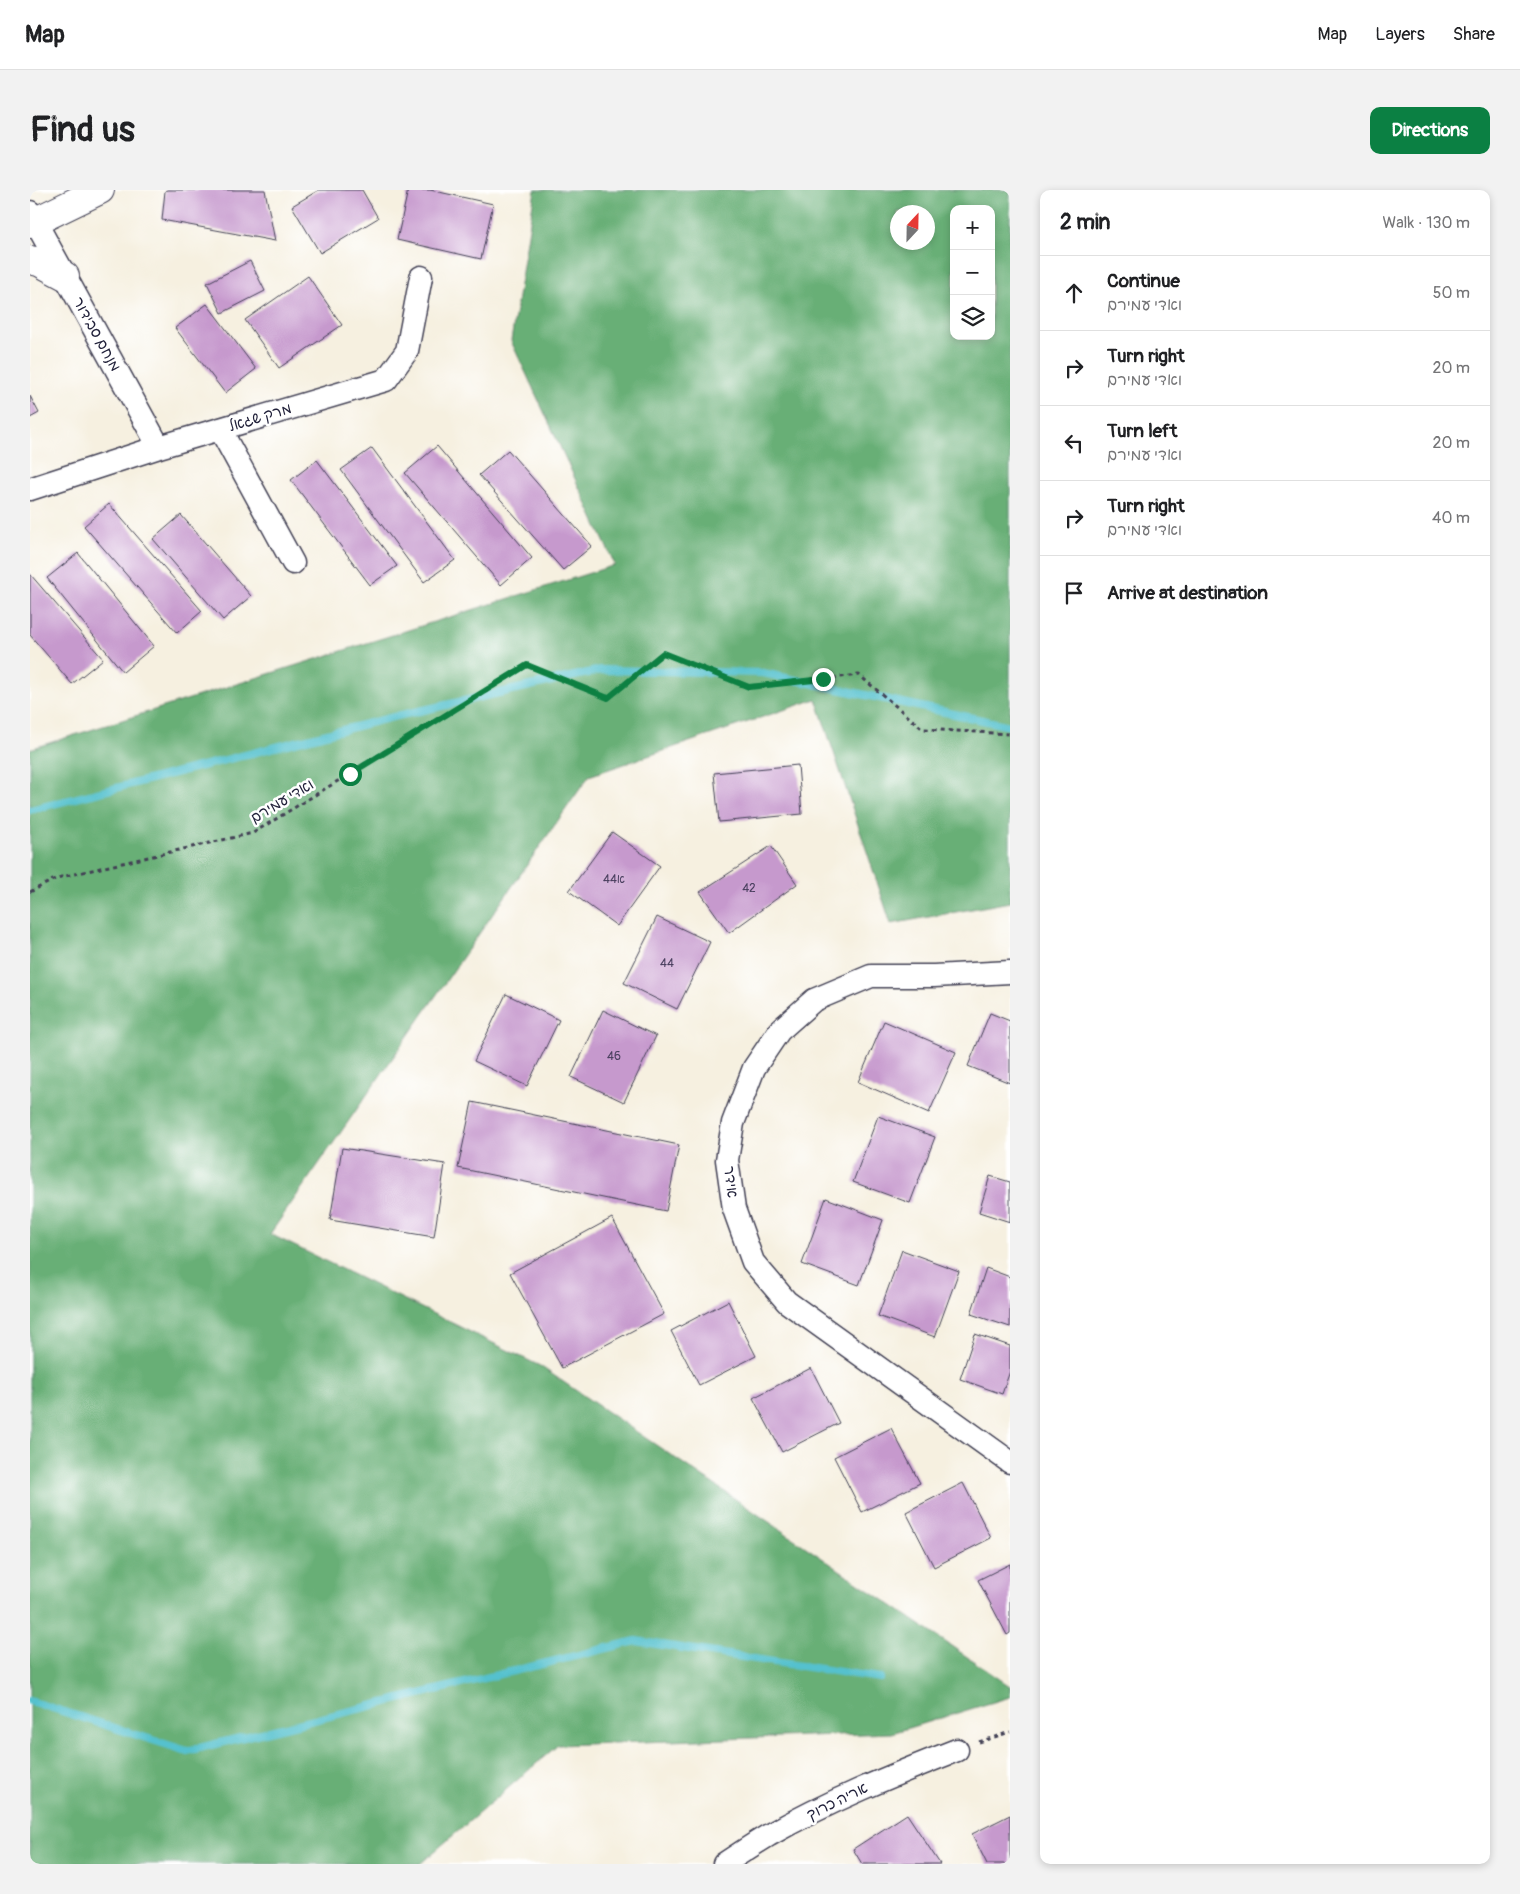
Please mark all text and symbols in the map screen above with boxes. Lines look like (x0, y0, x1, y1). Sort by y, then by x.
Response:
text: Map (25, 20, 65, 49)
text: Map (1318, 23, 1347, 46)
text: Layers (1375, 23, 1425, 46)
text: Share (1453, 23, 1495, 46)
button: Directions (1370, 107, 1490, 154)
text: Find us (30, 108, 135, 152)
north arrow (890, 205, 935, 250)
map controls (950, 205, 995, 340)
button: + (950, 205, 995, 250)
text: 2 min (1060, 209, 1110, 236)
text: Walk · 130 m (1383, 213, 1470, 233)
button: − (950, 250, 995, 295)
text: Continue (1107, 269, 1180, 293)
icon: ahead (1060, 279, 1088, 307)
text: 50 m (1433, 283, 1470, 303)
street label: מנחם סבידור (68, 294, 125, 375)
button: layers (950, 295, 995, 340)
text: ואדי עמירם (1107, 295, 1182, 315)
text: Turn right (1107, 344, 1185, 368)
icon: right (1060, 354, 1088, 382)
text: 20 m (1432, 358, 1470, 378)
text: ואדי עמירם (1107, 370, 1182, 390)
street label: מרק שגאל (226, 399, 294, 436)
text: Turn left (1107, 419, 1177, 443)
icon: left (1060, 429, 1088, 457)
text: 20 m (1432, 433, 1470, 453)
text: ואדי עמירם (1107, 445, 1182, 465)
text: Turn right (1107, 494, 1185, 518)
icon: right (1060, 504, 1088, 532)
text: 40 m (1432, 508, 1470, 528)
text: ואדי עמירם (1107, 520, 1182, 540)
icon: arrive (1060, 579, 1088, 607)
text: Arrive at destination (1107, 581, 1268, 605)
route end (812, 668, 835, 691)
route start (339, 763, 362, 786)
street label: ואדי עמירם (247, 775, 317, 828)
house number: 44א (603, 872, 625, 887)
house number: 42 (742, 881, 756, 896)
house number: 44 (660, 956, 674, 971)
house number: 46 (607, 1049, 621, 1064)
street label: אידר (719, 1165, 742, 1199)
street label: אריה כרוך (804, 1778, 871, 1824)

